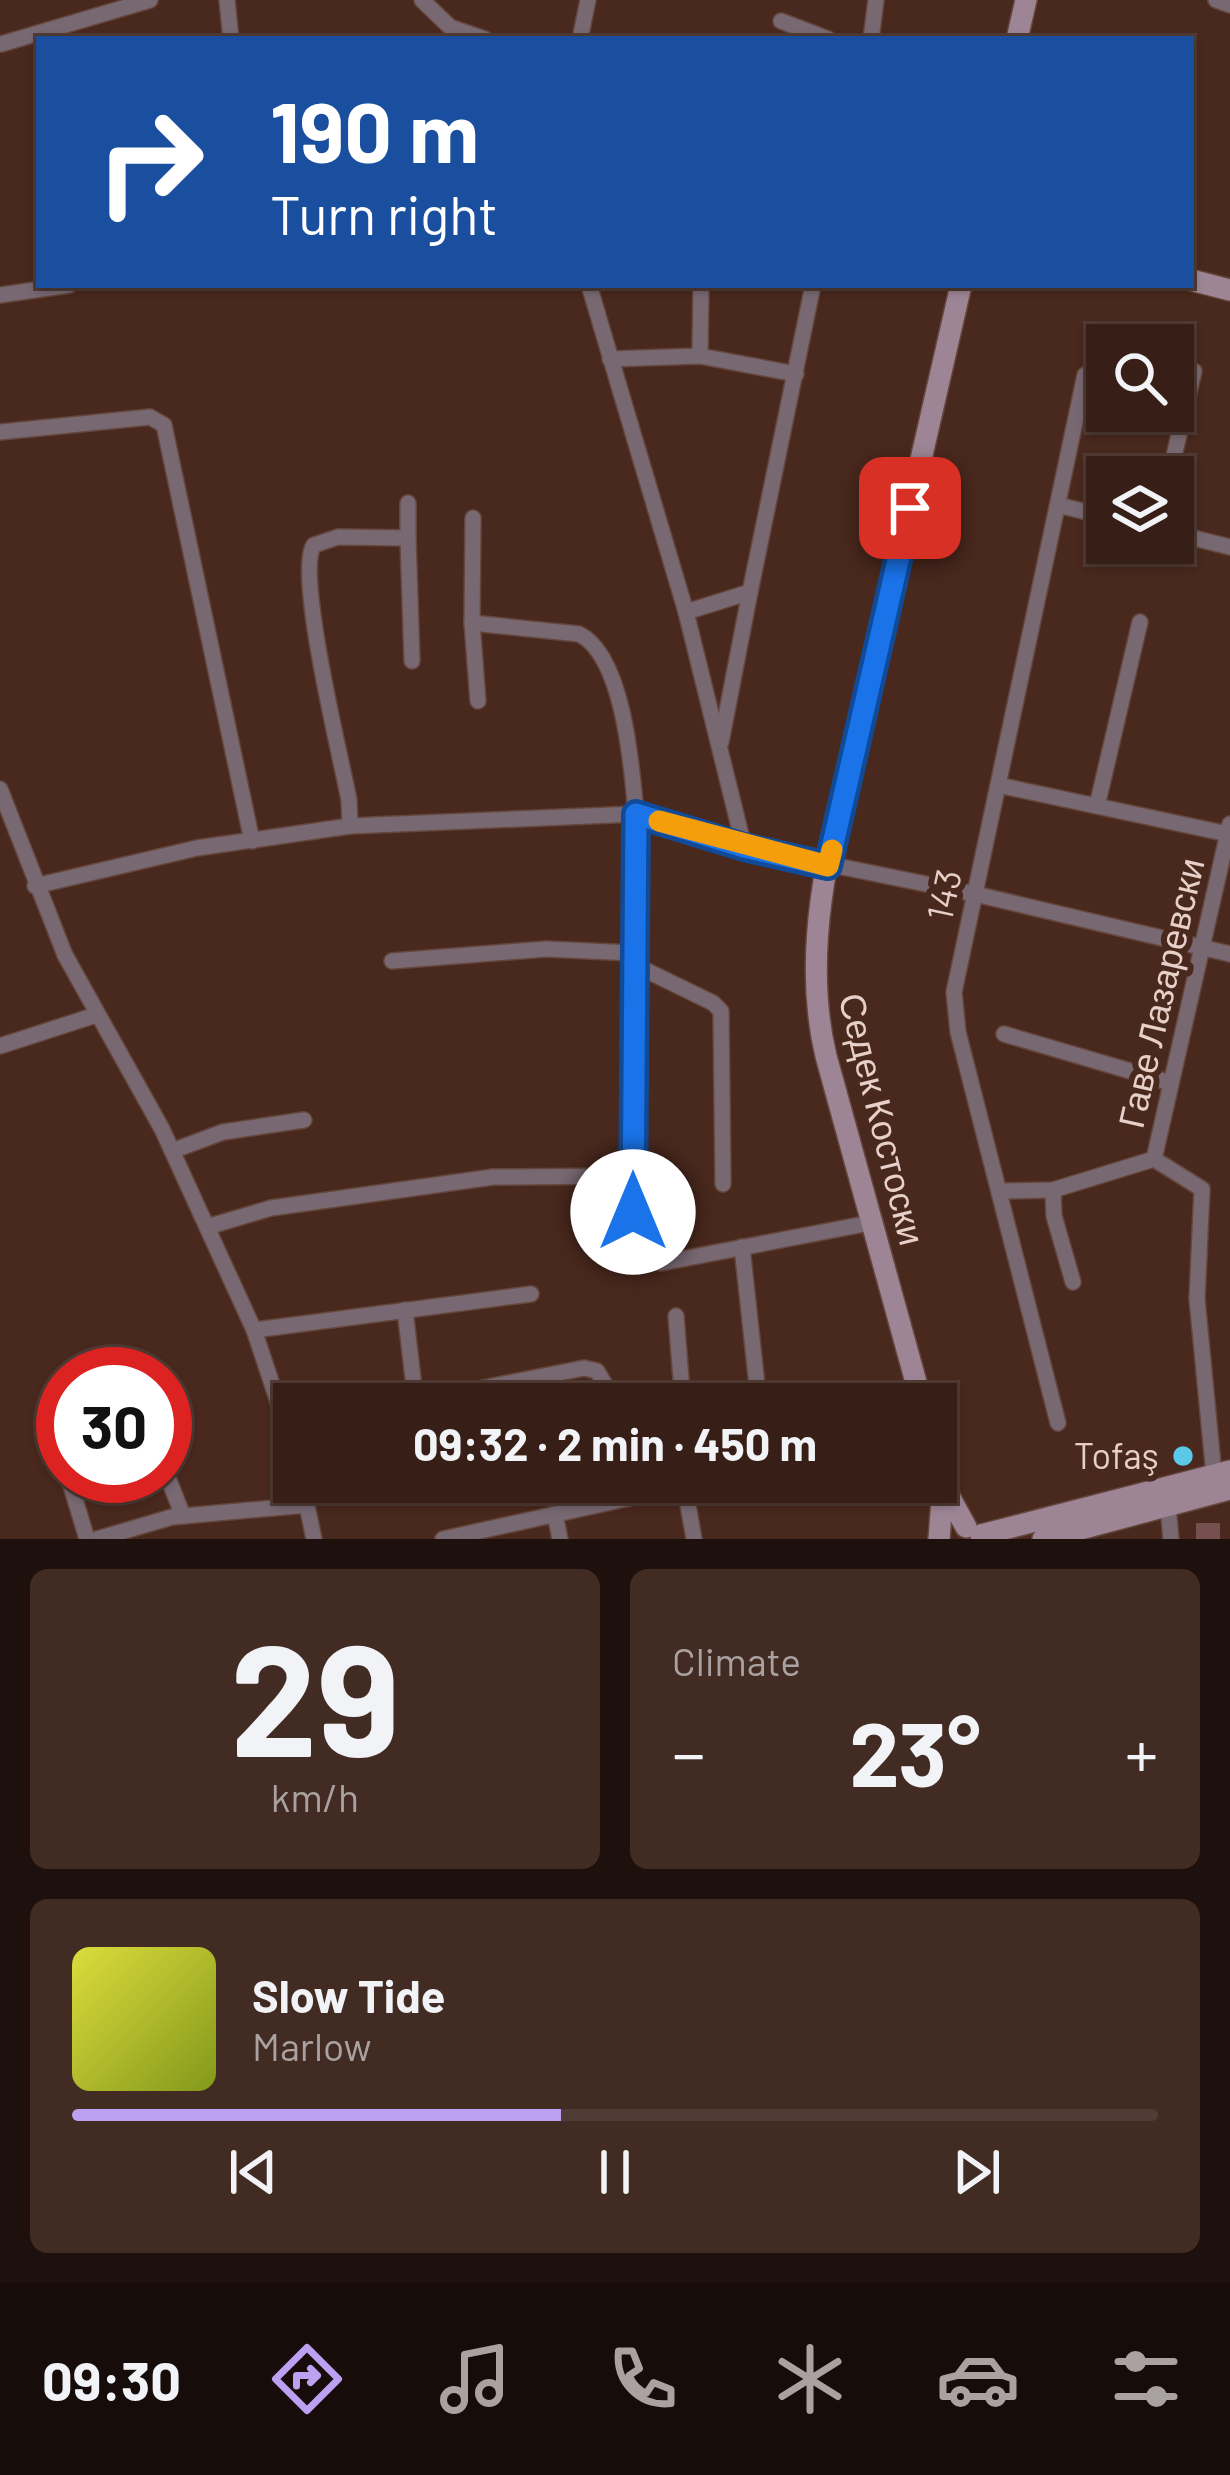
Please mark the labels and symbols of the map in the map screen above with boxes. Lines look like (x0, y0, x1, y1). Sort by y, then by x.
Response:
pin (859, 457, 961, 559)
street label: Гаве Лазаревски (1108, 853, 1212, 1132)
street label: 143 (916, 865, 969, 924)
street label: Седек Костоски (830, 988, 936, 1249)
position arrow (570, 1149, 696, 1275)
speed limit sign: 30 (36, 1347, 192, 1503)
place label: Tofaş (1074, 1433, 1159, 1476)
marker: Tofaş (1170, 1443, 1196, 1469)

